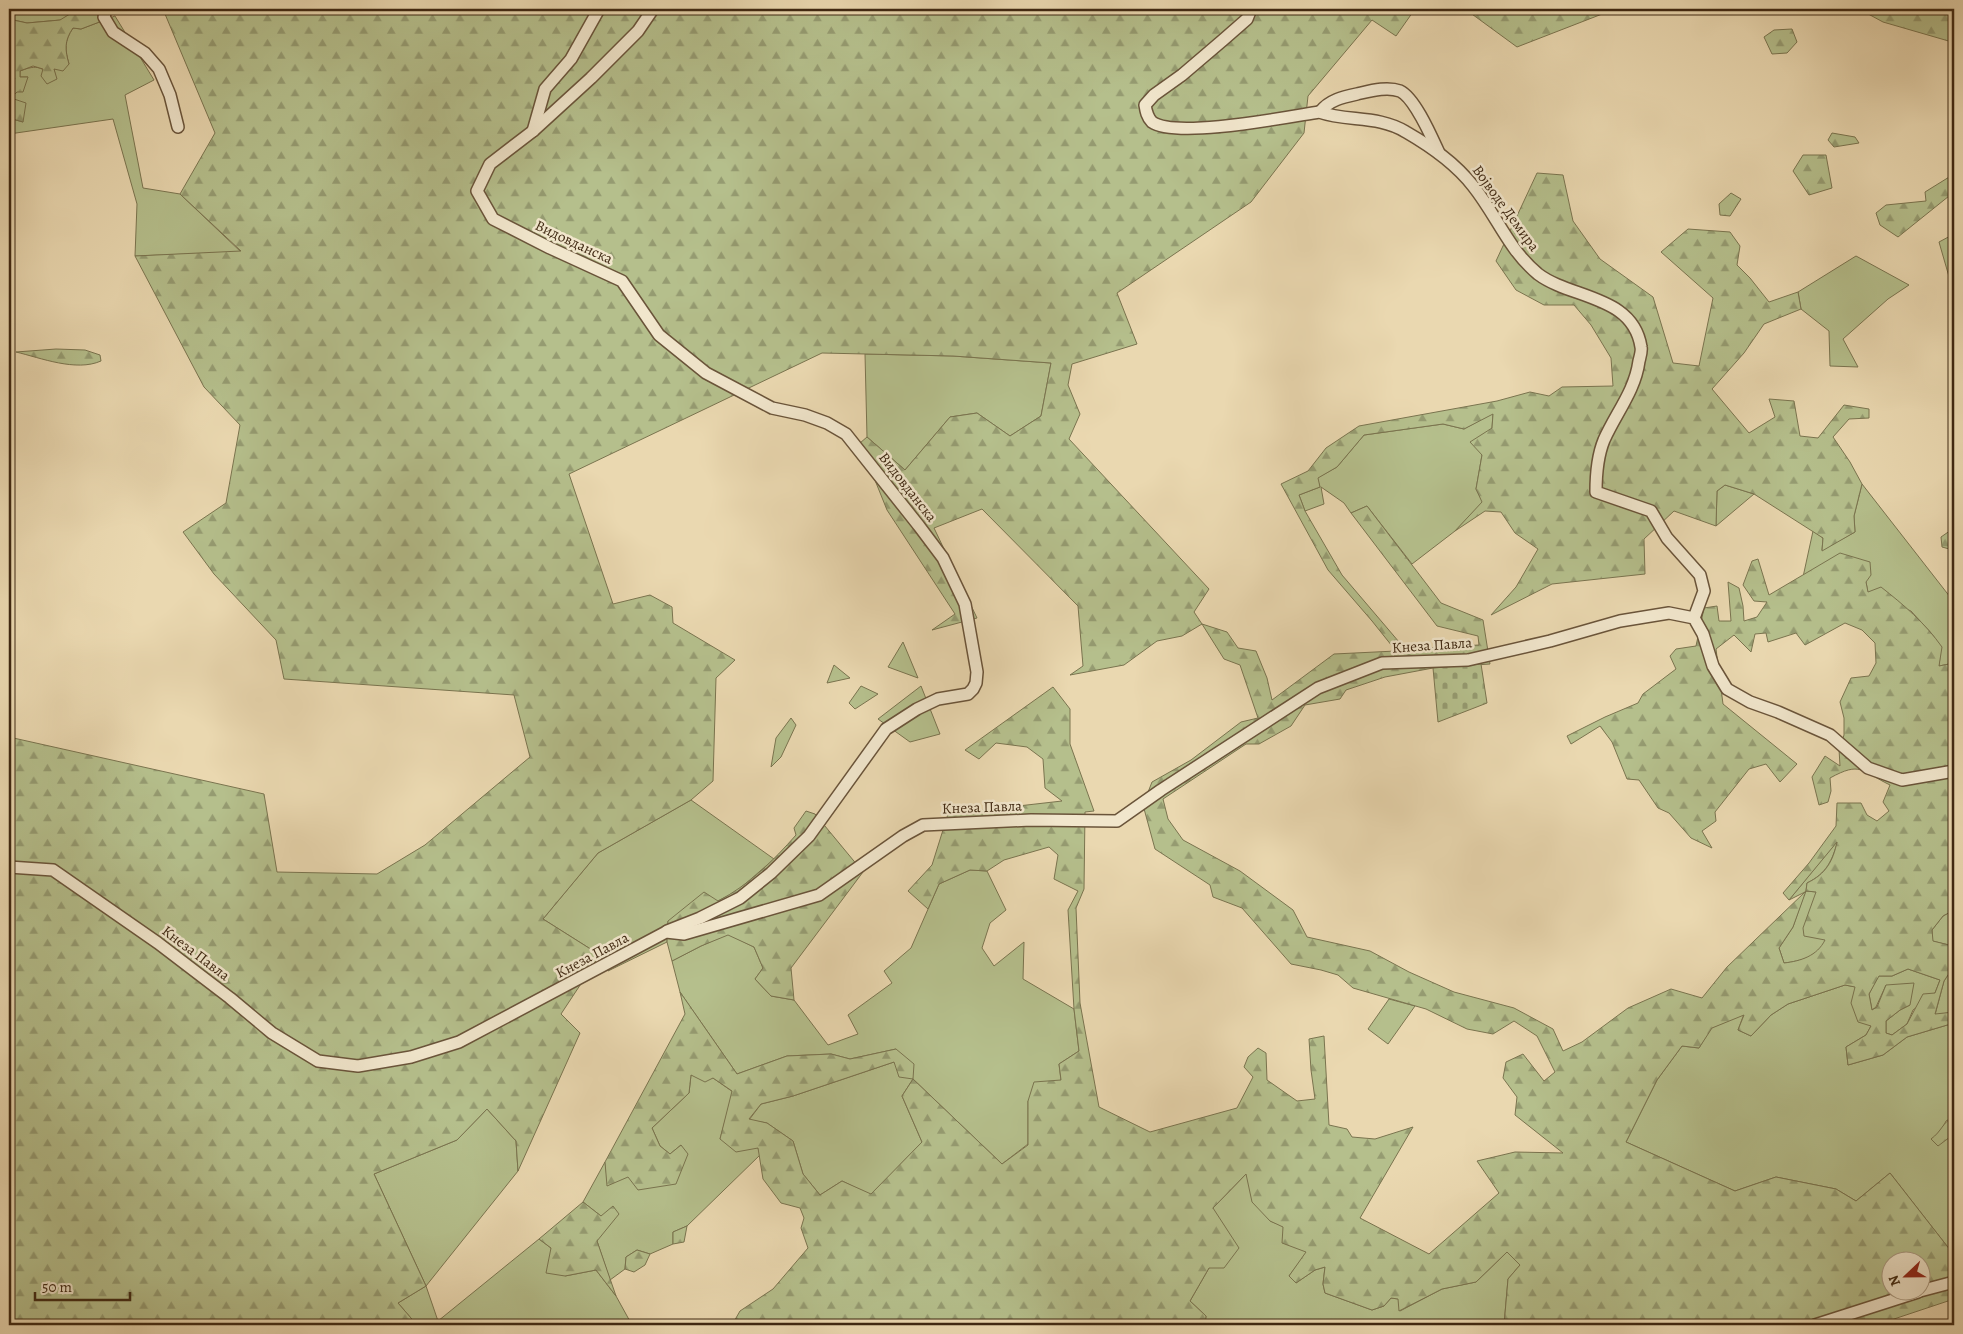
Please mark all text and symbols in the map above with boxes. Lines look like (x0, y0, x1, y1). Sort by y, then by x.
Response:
street label: Војводе Демира (1468, 161, 1544, 255)
street label: Видовданска (532, 215, 616, 269)
street label: Видовданска (874, 448, 942, 526)
street label: Кнеза Павла (1391, 632, 1473, 658)
street label: Кнеза Павла (942, 796, 1023, 818)
street label: Кнеза Павла (158, 921, 234, 985)
street label: Кнеза Павла (552, 927, 632, 983)
north arrow (1880, 1252, 1930, 1302)
scale bar (35, 1269, 130, 1301)
text: N (1884, 1272, 1905, 1289)
text: 50 m (42, 1277, 72, 1297)

